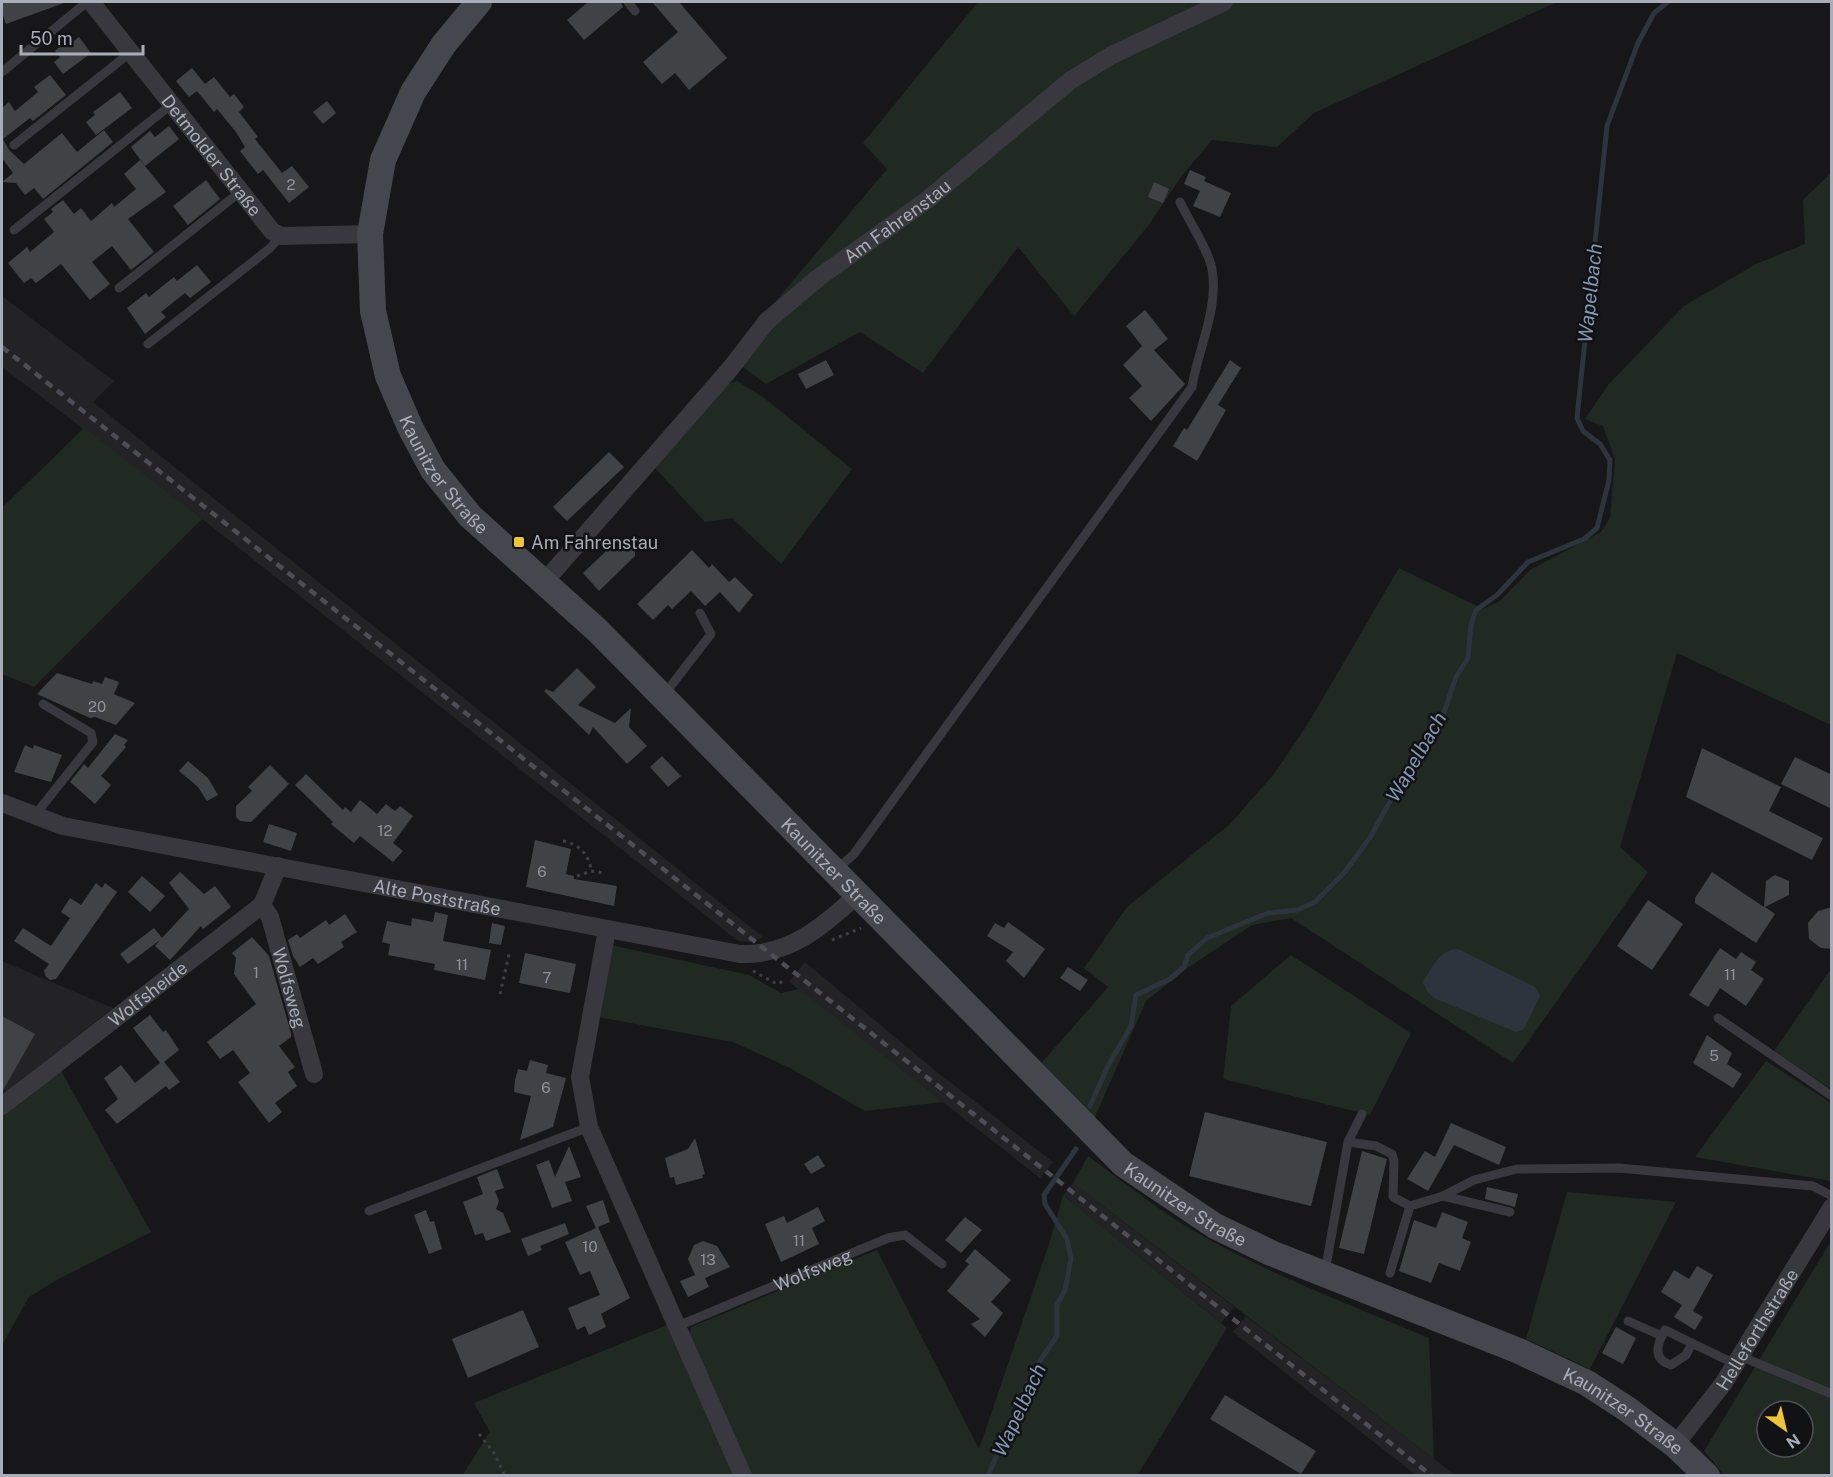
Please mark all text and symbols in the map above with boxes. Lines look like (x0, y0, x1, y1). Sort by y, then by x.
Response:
scale bar (21, 18, 142, 56)
text: 50 m (30, 28, 73, 49)
street label: Detmolder Straße (158, 90, 266, 220)
street label: Am Fahrenstau (839, 175, 954, 267)
house number: 2 (287, 176, 296, 193)
water label: Wapelbach (1573, 242, 1607, 344)
street label: Kaunitzer Straße (396, 412, 493, 538)
place label: Am Fahrenstau (531, 532, 658, 553)
marker: Am Fahrenstau (512, 535, 526, 549)
house number: 20 (88, 698, 106, 715)
water label: Wapelbach (1381, 708, 1451, 806)
street label: Kaunitzer Straße (777, 813, 891, 928)
house number: 12 (377, 822, 393, 839)
house number: 6 (537, 863, 547, 880)
street label: Alte Poststraße (372, 874, 503, 919)
street label: Wolfsweg (269, 945, 311, 1031)
street label: Wolfsheide (104, 956, 191, 1030)
house number: 11 (456, 956, 468, 973)
house number: 1 (253, 964, 259, 981)
house number: 11 (1724, 966, 1736, 983)
house number: 7 (542, 969, 552, 986)
house number: 5 (1709, 1047, 1719, 1064)
house number: 6 (541, 1079, 551, 1096)
street label: Kaunitzer Straße (1120, 1157, 1250, 1250)
house number: 11 (793, 1232, 805, 1249)
house number: 10 (582, 1238, 598, 1255)
street label: Wolfsweg (770, 1244, 855, 1295)
house number: 13 (700, 1251, 716, 1268)
street label: Helleforthstraße (1711, 1265, 1802, 1394)
water label: Wapelbach (987, 1360, 1051, 1460)
street label: Kaunitzer Straße (1560, 1363, 1688, 1458)
north arrow (1755, 1399, 1815, 1459)
text: N (1783, 1430, 1804, 1452)

